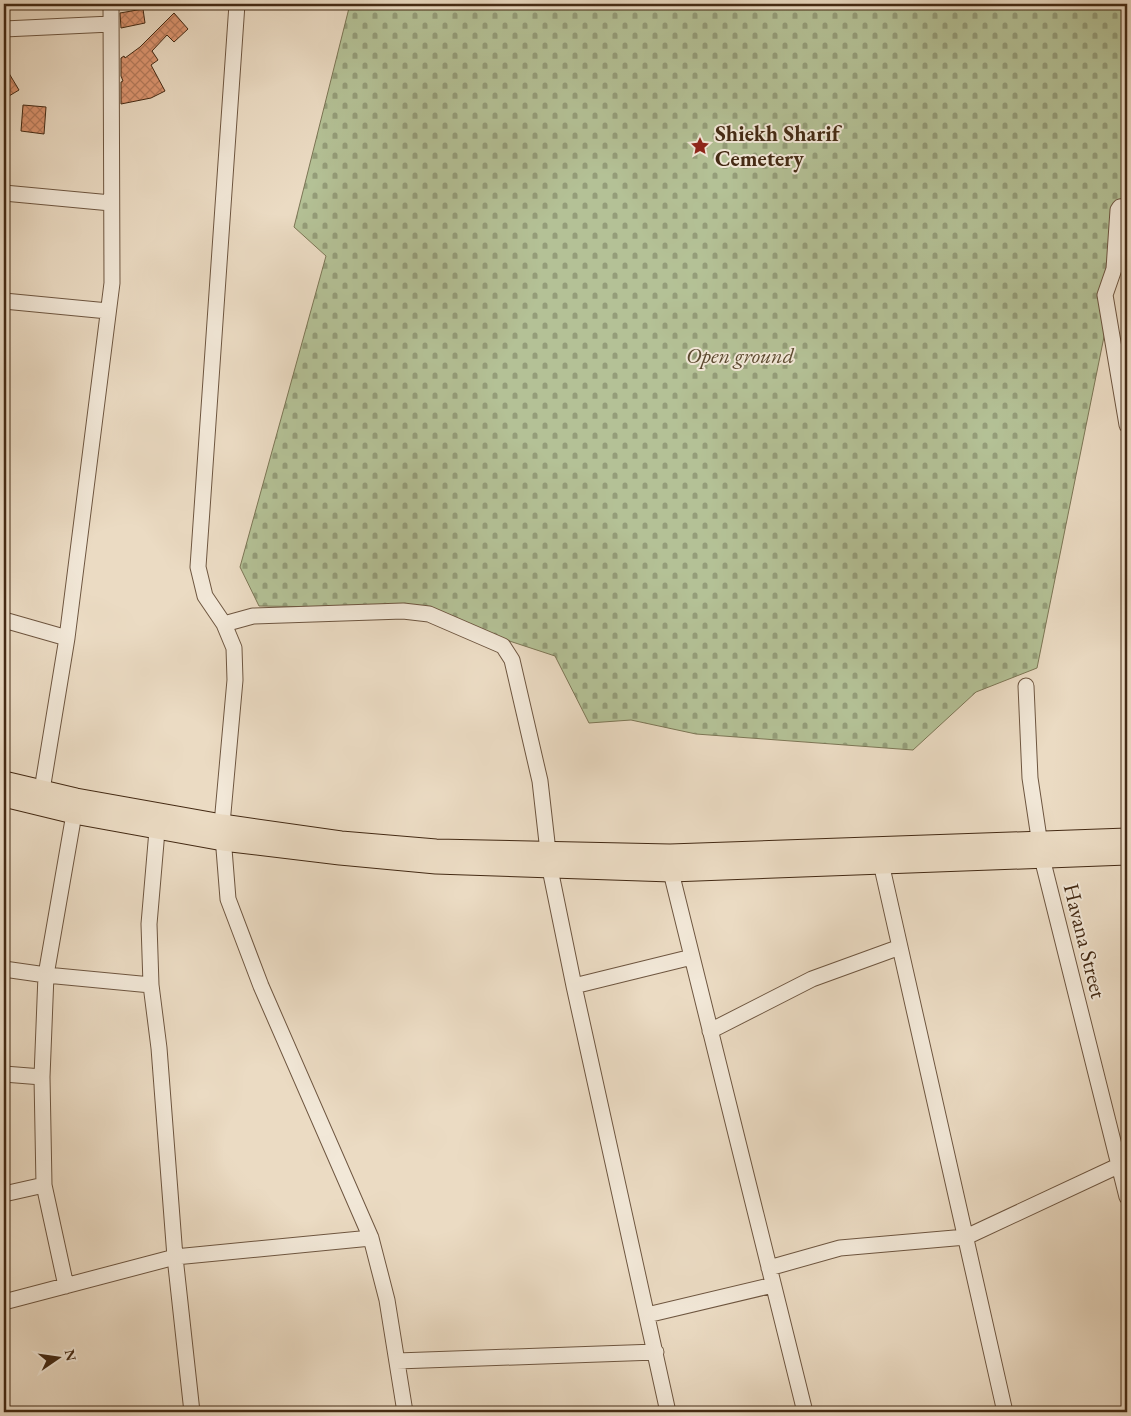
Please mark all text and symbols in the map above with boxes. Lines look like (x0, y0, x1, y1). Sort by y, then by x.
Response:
place label: Shiekh Sharif Cemetery (715, 119, 843, 173)
place icon: Shiekh Sharif Cemetery (689, 135, 711, 157)
park label: Open ground (686, 341, 795, 370)
street label: Havana Street (1057, 881, 1113, 1002)
north arrow (32, 1334, 82, 1384)
text: N (61, 1348, 81, 1363)

